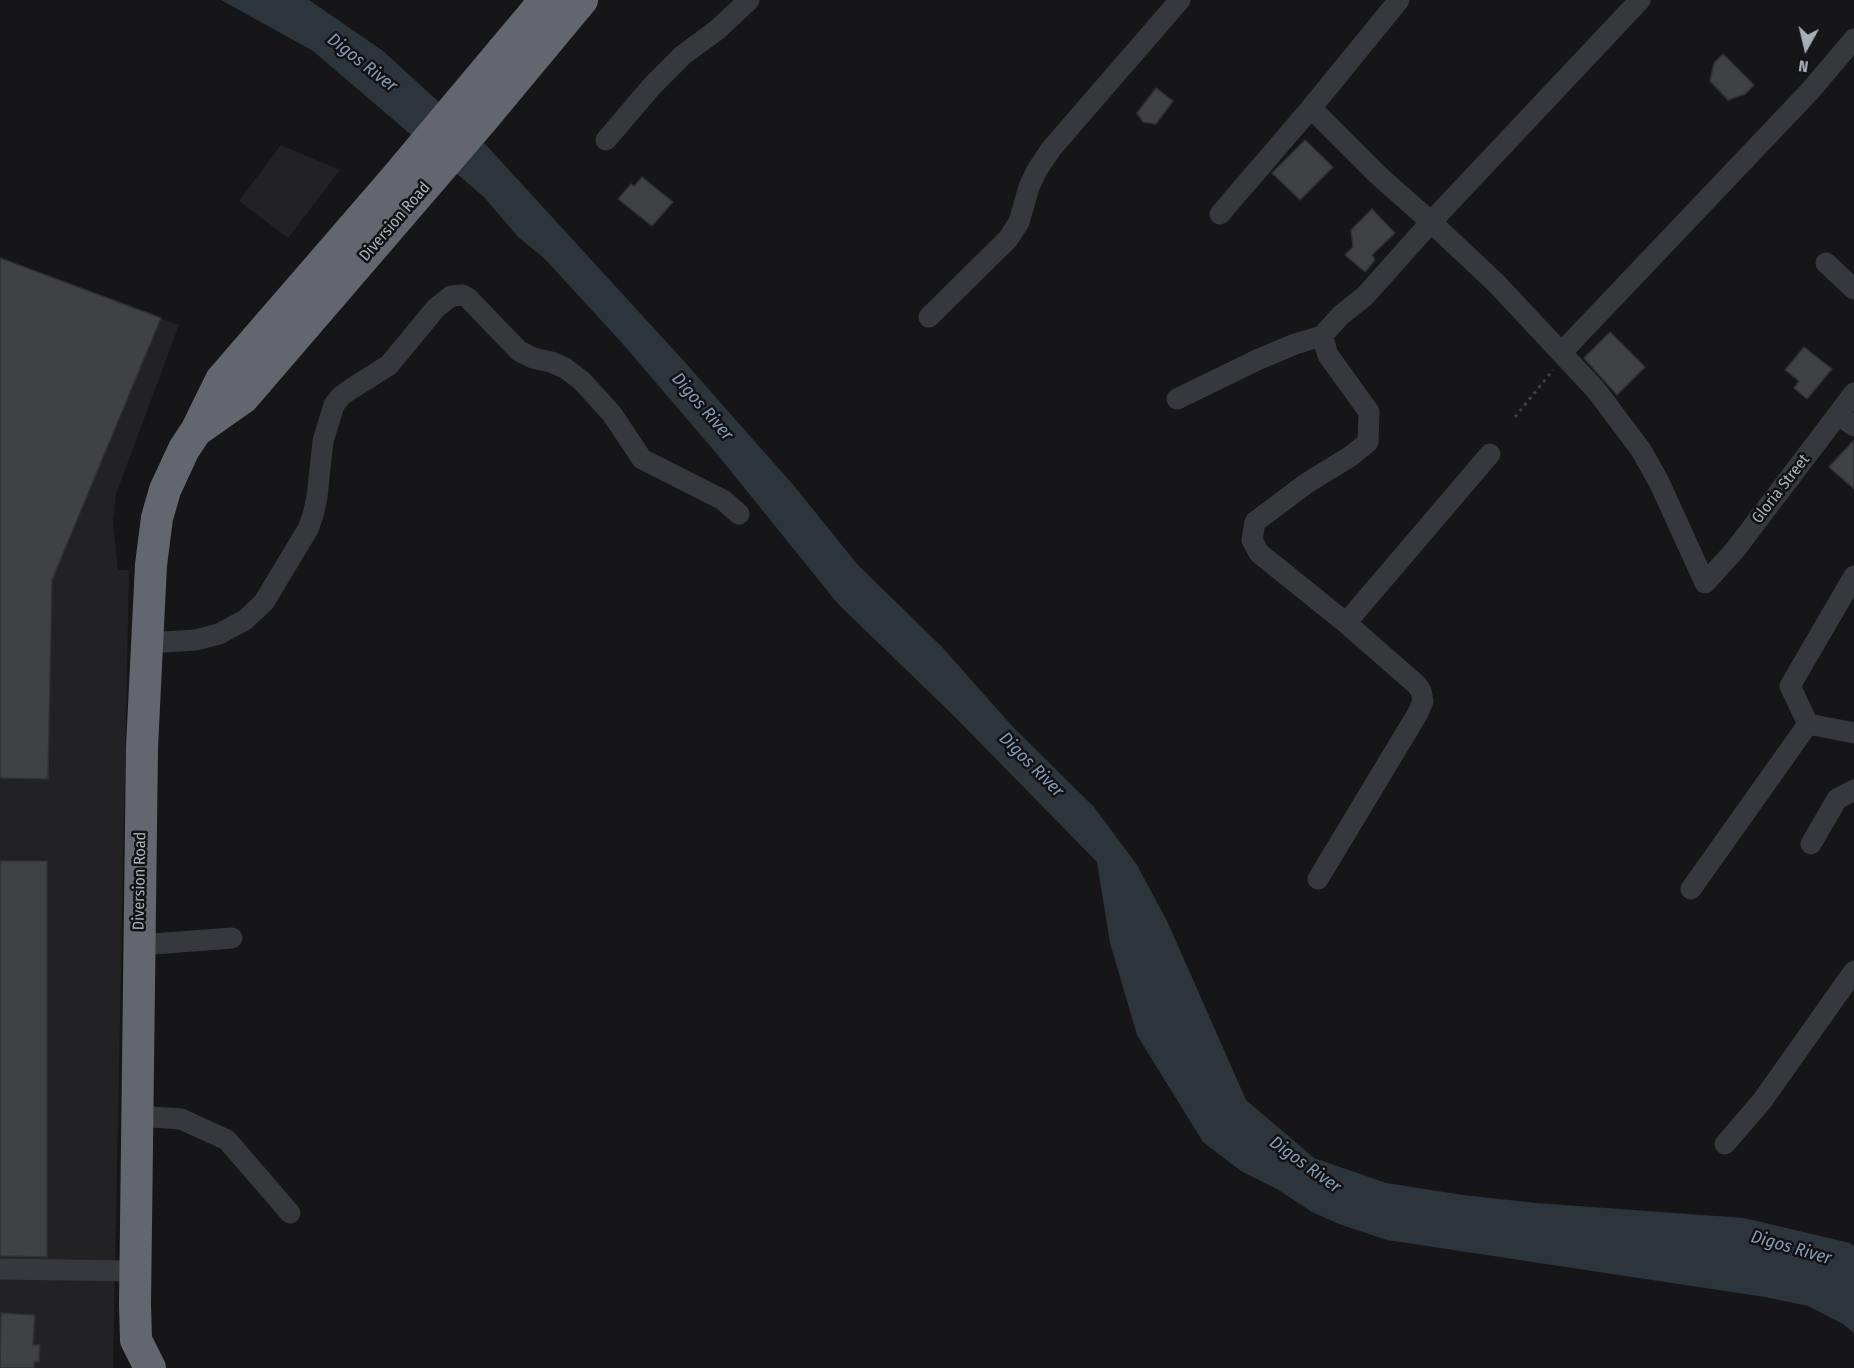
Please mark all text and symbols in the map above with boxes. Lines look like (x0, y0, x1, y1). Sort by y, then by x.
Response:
north arrow (1776, 18, 1836, 78)
water label: Digos River (323, 29, 401, 97)
text: N (1797, 56, 1809, 76)
street label: Diversion Road (356, 179, 434, 265)
water label: Digos River (667, 369, 737, 445)
street label: Gloria Street (1748, 451, 1814, 527)
water label: Digos River (994, 728, 1068, 802)
street label: Diversion Road (130, 832, 150, 930)
water label: Digos River (1265, 1132, 1345, 1198)
water label: Digos River (1748, 1226, 1834, 1270)

